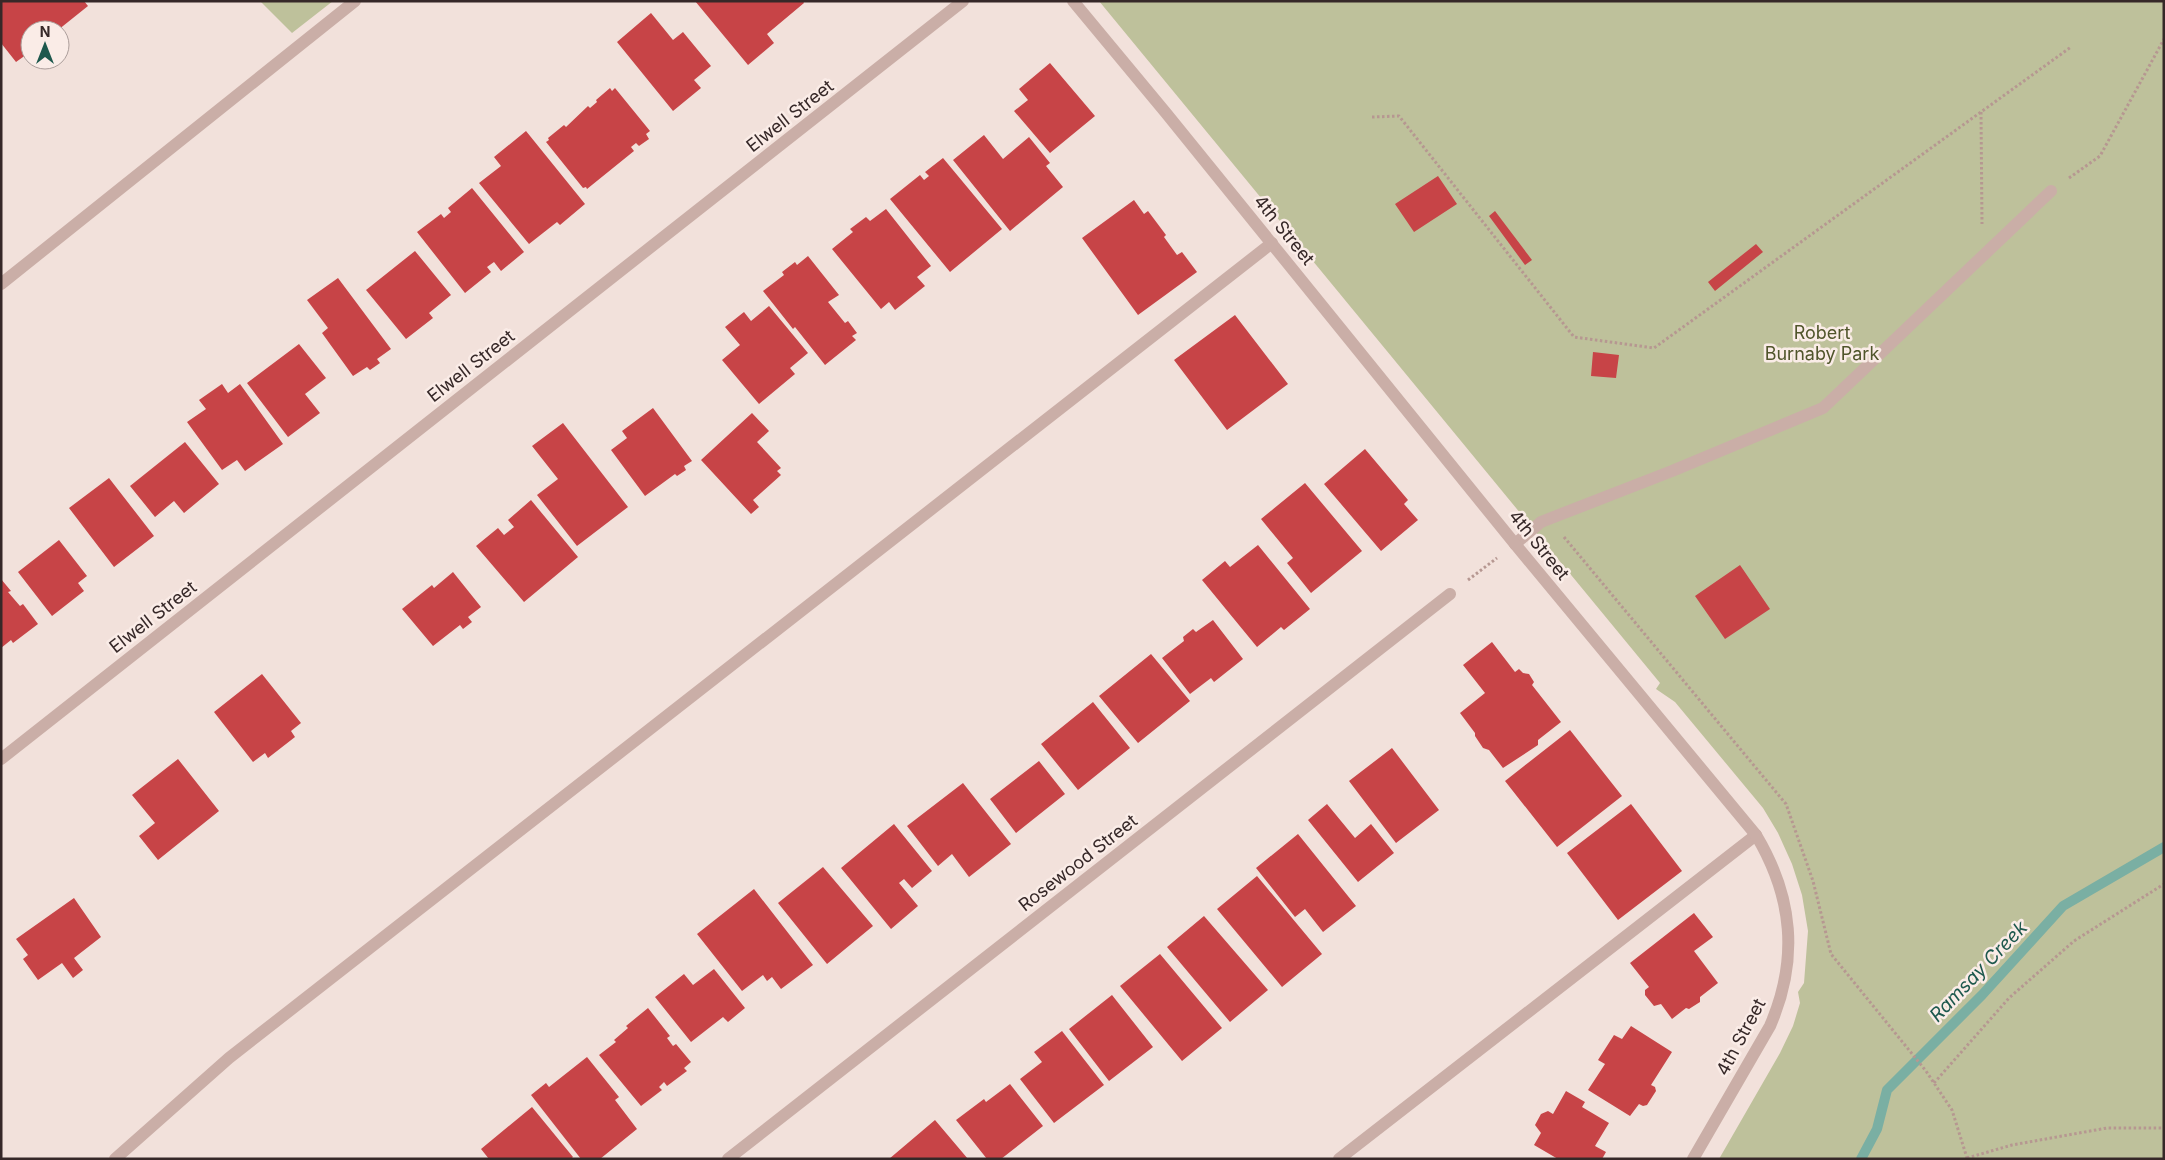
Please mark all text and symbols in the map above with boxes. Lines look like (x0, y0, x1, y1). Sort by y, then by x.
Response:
north arrow (20, 20, 70, 70)
text: N (40, 23, 50, 40)
street label: Elwell Street (742, 75, 837, 156)
street label: 4th Street (1250, 190, 1319, 269)
park label: Robert Burnaby Park (1765, 322, 1879, 364)
street label: Elwell Street (423, 325, 518, 406)
street label: 4th Street (1505, 505, 1574, 584)
street label: Elwell Street (105, 576, 200, 657)
street label: Rosewood Street (1014, 810, 1141, 915)
water label: Ramsay Creek (1925, 916, 2032, 1026)
street label: 4th Street (1712, 995, 1770, 1079)

